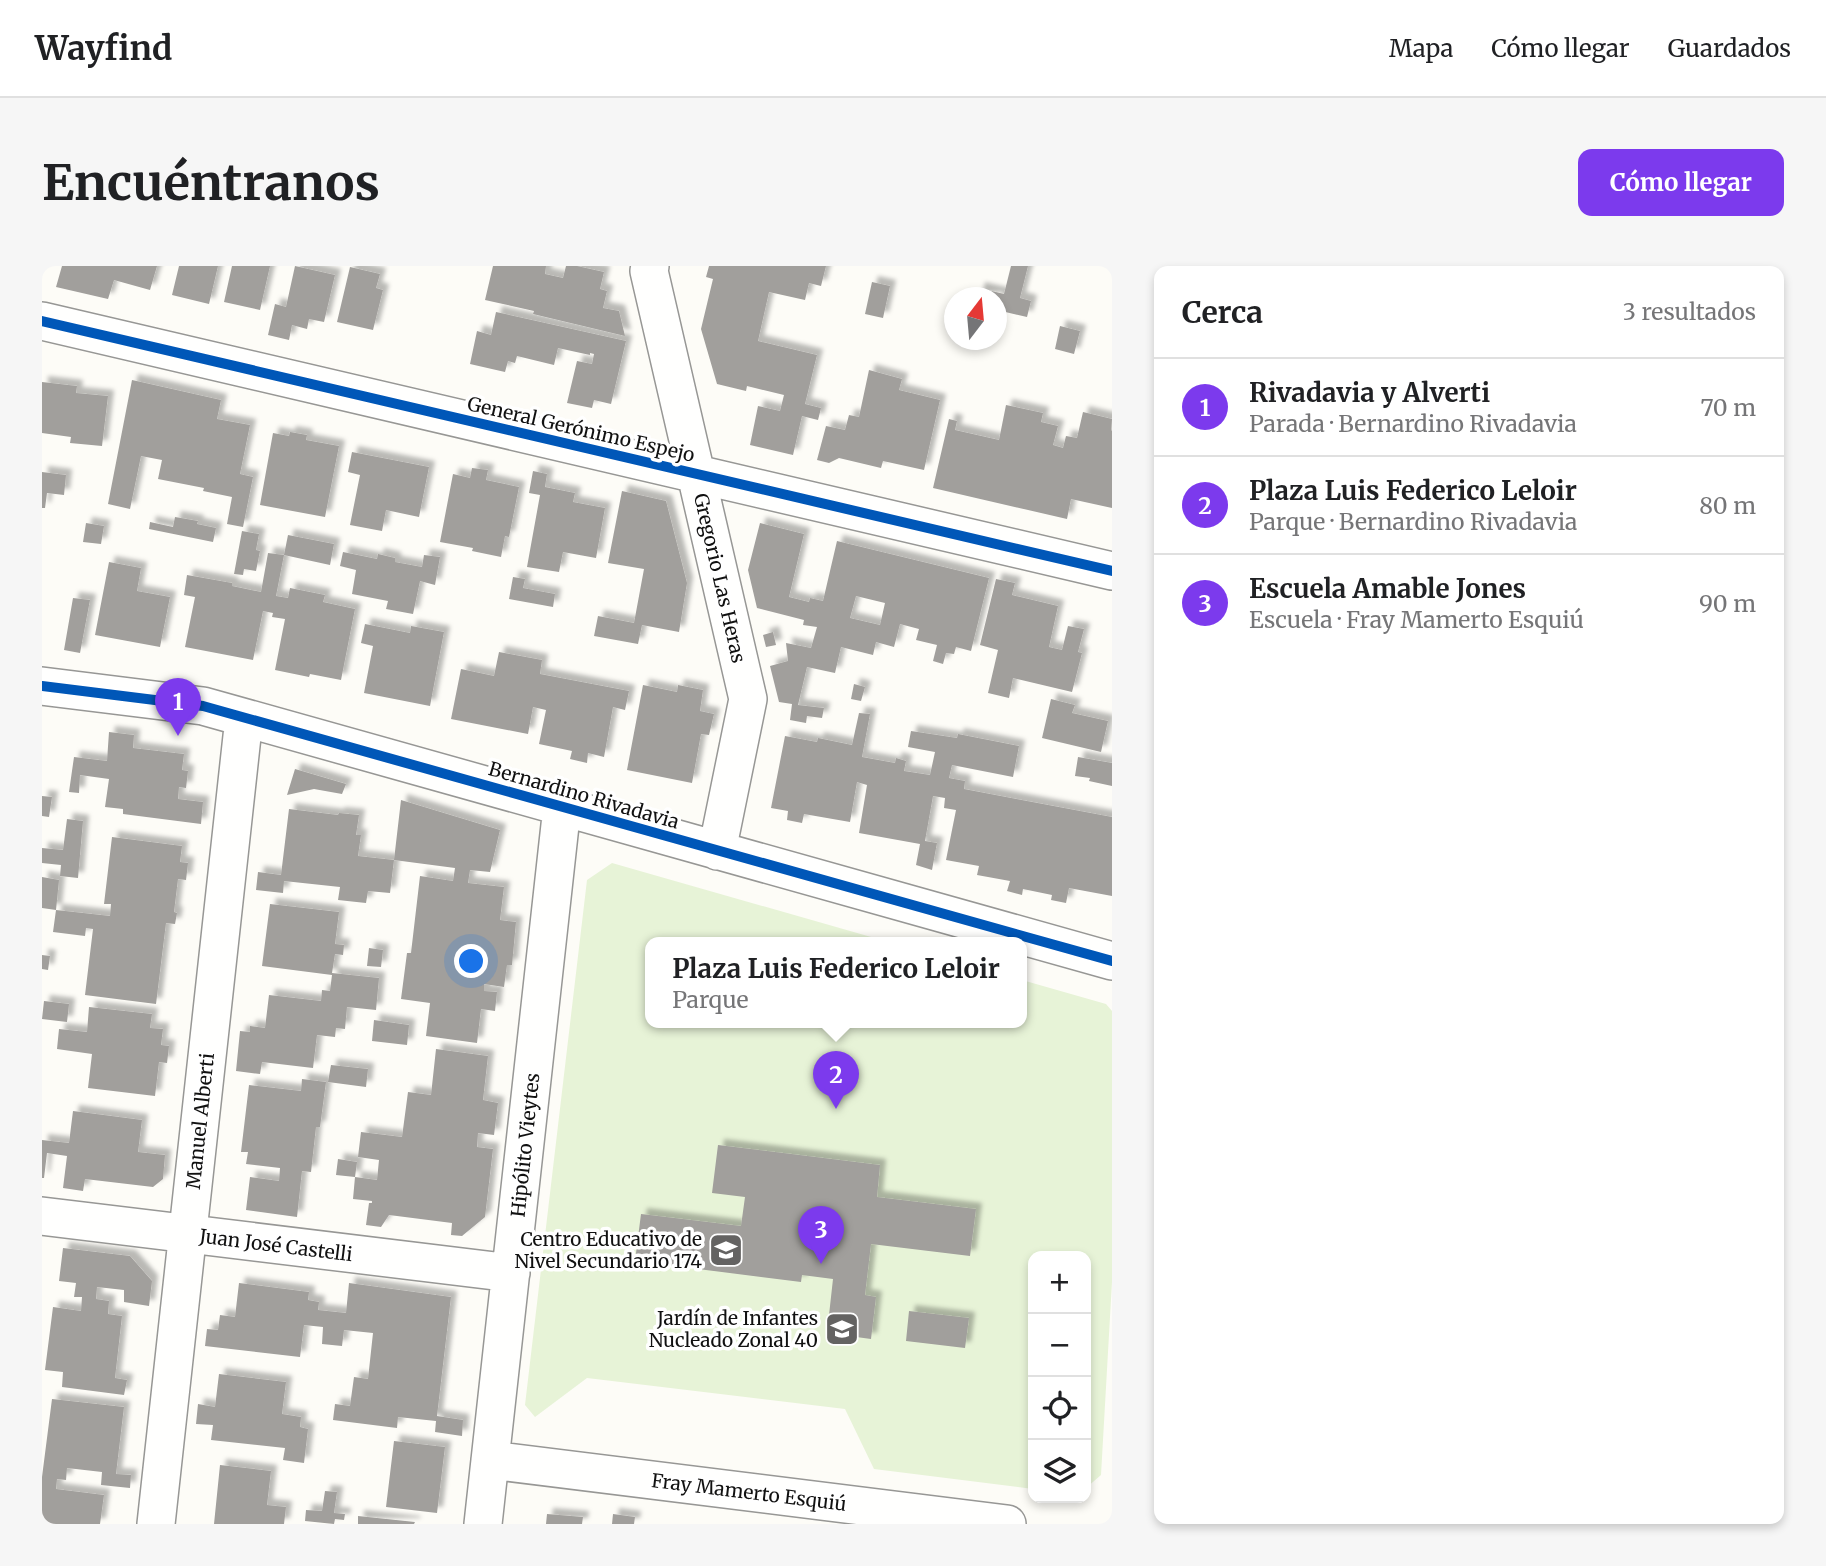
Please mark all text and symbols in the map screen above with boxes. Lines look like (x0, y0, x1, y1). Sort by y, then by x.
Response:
text: Wayfind (35, 28, 172, 69)
text: Mapa (1389, 33, 1453, 64)
text: Cómo llegar (1491, 33, 1630, 64)
text: Guardados (1668, 33, 1791, 64)
button: Cómo llegar (1578, 149, 1784, 216)
text: Encuéntranos (42, 152, 380, 213)
north arrow (944, 287, 1007, 350)
text: Cerca (1182, 293, 1263, 331)
text: 3 resultados (1623, 297, 1756, 326)
text: Rivadavia y Alverti (1249, 376, 1490, 409)
street label: General Gerónimo Espejo (465, 391, 697, 467)
text: 1 (1200, 393, 1210, 422)
text: 70 m (1700, 393, 1756, 422)
text: Parada · Bernardino Rivadavia (1249, 409, 1577, 438)
text: Plaza Luis Federico Leloir (1249, 474, 1577, 507)
street label: Gregorio Las Heras (689, 491, 751, 665)
text: 2 (1198, 491, 1212, 520)
text: 80 m (1699, 491, 1756, 520)
text: Parque · Bernardino Rivadavia (1249, 507, 1577, 536)
text: Escuela Amable Jones (1249, 572, 1526, 605)
text: 3 (1198, 589, 1212, 618)
text: 90 m (1699, 589, 1756, 618)
text: Escuela · Fray Mamerto Esquiú (1249, 605, 1584, 634)
pin: 1 (155, 678, 201, 736)
street label: Bernardino Rivadavia (486, 756, 682, 834)
popup (645, 937, 1027, 1028)
your location (454, 944, 488, 978)
text: Plaza Luis Federico Leloir (672, 952, 1000, 985)
text: Parque (672, 985, 748, 1014)
pin: 2 (813, 1051, 859, 1109)
street label: Manuel Alberti (181, 1052, 219, 1190)
street label: Hipólito Vieytes (506, 1072, 544, 1218)
pin: 3 (798, 1206, 844, 1264)
street label: Juan José Castelli (197, 1224, 354, 1266)
place label: Centro Educativo de Nivel Secundario 174 (514, 1227, 702, 1273)
school or university icon: Centro Educativo de Nivel Secundario 174 (707, 1231, 745, 1269)
map controls (1028, 1251, 1091, 1503)
button: + (1028, 1251, 1091, 1314)
place label: Jardín de Infantes Nucleado Zonal 40 (649, 1306, 818, 1352)
school or university icon: Jardín de Infantes Nucleado Zonal 40 (823, 1310, 861, 1348)
button: − (1028, 1314, 1091, 1377)
button: locate (1028, 1377, 1091, 1440)
button: layers (1028, 1440, 1091, 1503)
street label: Fray Mamerto Esquiú (650, 1468, 848, 1516)

